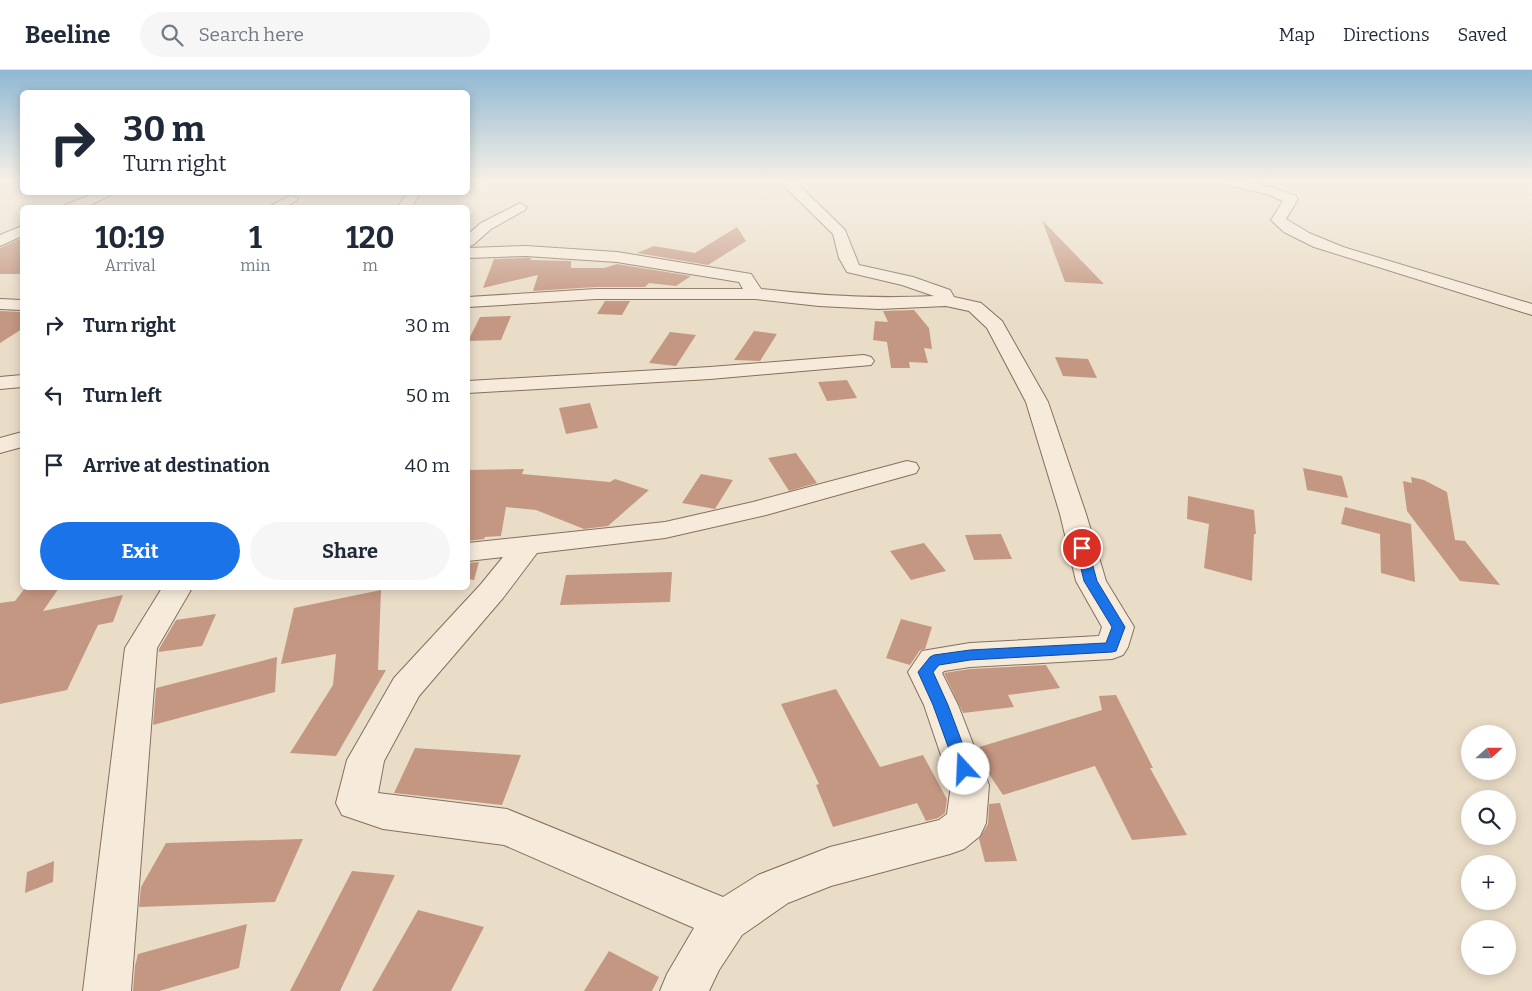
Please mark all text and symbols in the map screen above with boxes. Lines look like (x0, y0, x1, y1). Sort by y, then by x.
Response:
search box (140, 12, 490, 57)
text: Beeline (25, 21, 110, 49)
icon: search (158, 21, 186, 49)
text: Search here (198, 23, 304, 46)
text: Map (1279, 24, 1315, 46)
text: Directions (1343, 24, 1430, 46)
text: Saved (1458, 24, 1507, 46)
text: 30 m (123, 108, 205, 150)
icon: right (40, 110, 105, 175)
text: Turn right (123, 150, 226, 177)
text: 10:19 (95, 220, 165, 256)
text: 1 (249, 220, 262, 256)
text: 120 (346, 220, 395, 256)
text: Arrival (105, 256, 156, 275)
text: min (240, 256, 270, 275)
text: m (363, 256, 378, 275)
icon: right (40, 311, 68, 339)
text: Turn right (83, 314, 176, 337)
text: 30 m (405, 314, 450, 337)
icon: left (40, 381, 68, 409)
text: Turn left (83, 384, 162, 407)
text: 50 m (406, 384, 450, 407)
icon: arrive (40, 451, 68, 479)
text: Arrive at destination (83, 454, 270, 477)
text: 40 m (405, 454, 450, 477)
button: Exit (40, 522, 240, 580)
button: Share (250, 522, 450, 580)
pin (1061, 527, 1103, 569)
icon: arrive (1068, 534, 1096, 562)
north arrow (1461, 725, 1516, 780)
map controls (1461, 725, 1516, 975)
position arrow (937, 742, 989, 794)
button: search (1461, 790, 1516, 845)
button: + (1461, 855, 1516, 910)
button: − (1461, 920, 1516, 975)

